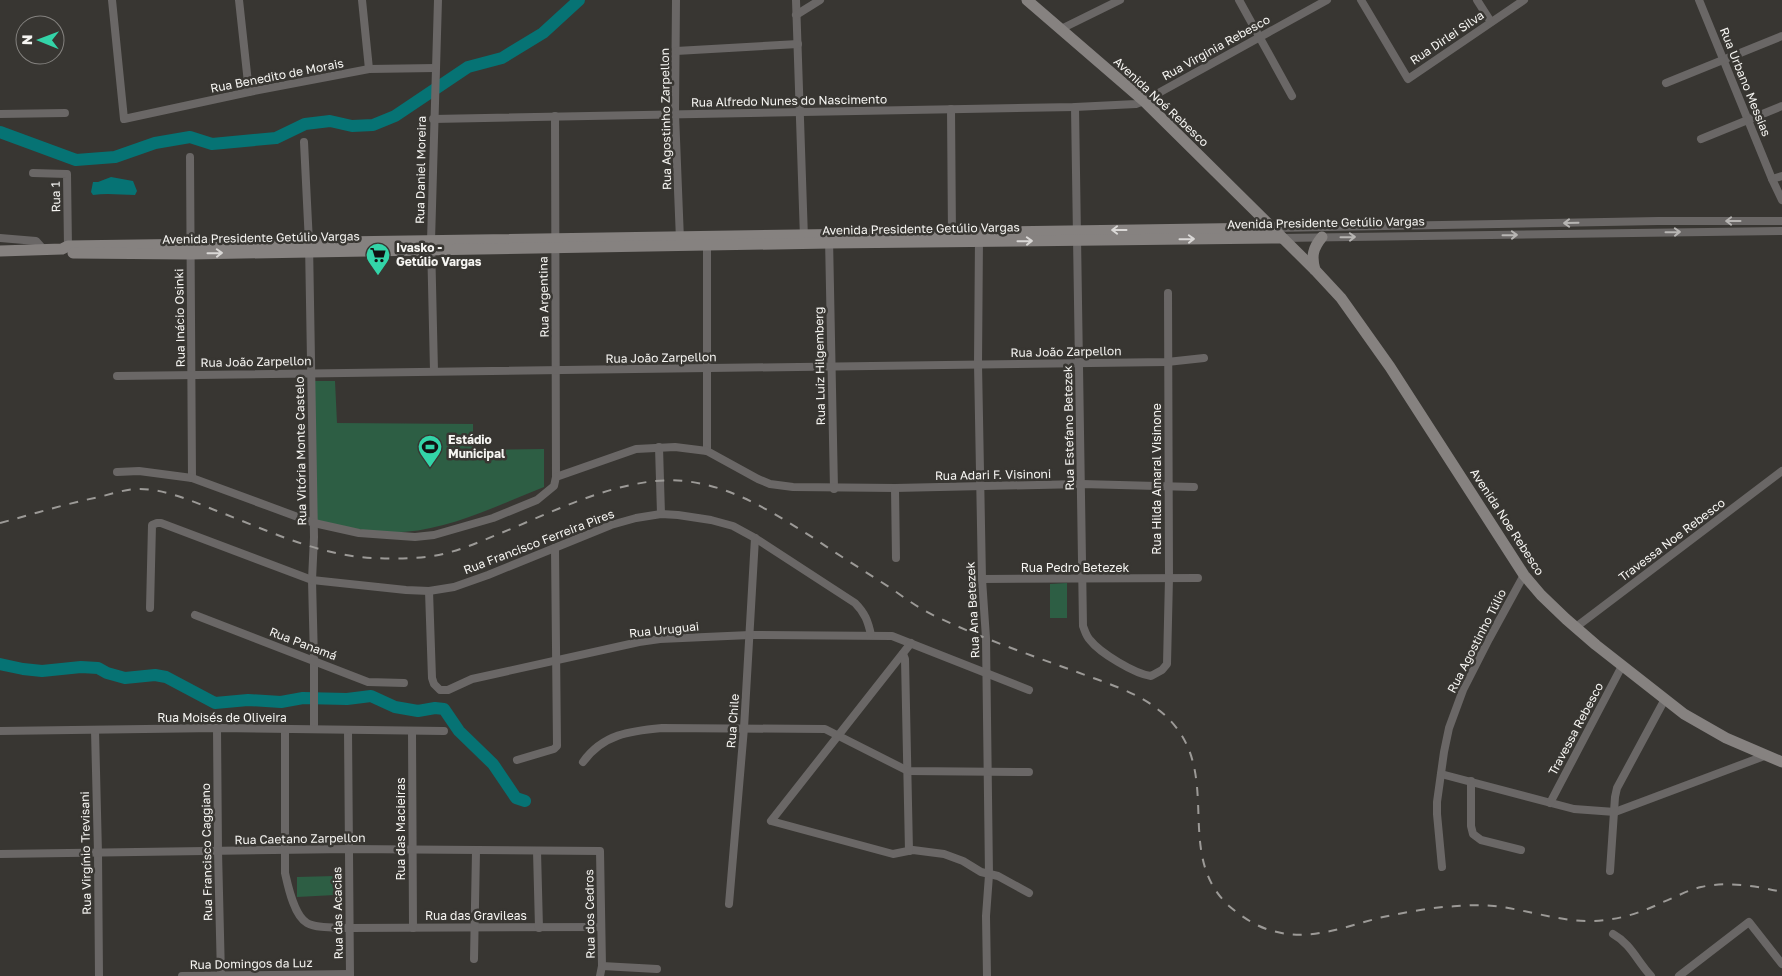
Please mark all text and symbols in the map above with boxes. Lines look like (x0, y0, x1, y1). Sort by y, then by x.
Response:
street label: Rua Dirlei Silva (1407, 7, 1486, 68)
street label: Rua Virginia Rebesco (1159, 12, 1272, 84)
north arrow (15, 15, 65, 65)
street label: Rua Urbano Messias (1717, 25, 1774, 139)
text: N (18, 34, 35, 45)
street label: Rua Agostinho Zarpellon (657, 48, 674, 190)
street label: Avenida Noé Rebesco (1111, 54, 1212, 149)
street label: Rua Benedito de Morais (209, 55, 345, 96)
street label: Rua Alfredo Nunes do Nascimento (691, 91, 887, 110)
street label: Rua Daniel Moreira (412, 116, 429, 224)
street label: Rua 1 (48, 181, 63, 213)
street label: Avenida Presidente Getúlio Vargas (1227, 213, 1425, 232)
one-way arrow (1726, 216, 1742, 226)
one-way arrow (1563, 218, 1580, 228)
street label: Avenida Presidente Getúlio Vargas (822, 219, 1020, 238)
one-way arrow (1112, 225, 1128, 235)
street label: Avenida Presidente Getúlio Vargas (162, 228, 360, 247)
one-way arrow (1664, 228, 1680, 237)
one-way arrow (1502, 230, 1518, 240)
one-way arrow (1339, 232, 1355, 242)
one-way arrow (1178, 234, 1195, 244)
one-way arrow (1016, 237, 1032, 246)
place label: Ivasko - Getúlio Vargas (396, 240, 482, 269)
supermarket icon: Ivasko - Getúlio Vargas (365, 242, 391, 276)
one-way arrow (206, 248, 222, 258)
street label: Rua Argentina (535, 256, 552, 338)
street label: Rua Inácio Osinki (171, 269, 188, 367)
street label: Rua Luiz Hilgemberg (811, 307, 828, 425)
street label: Rua João Zarpellon (1010, 343, 1122, 360)
street label: Rua João Zarpellon (605, 349, 717, 366)
street label: Rua João Zarpellon (200, 353, 312, 370)
street label: Rua Estefano Betezek (1060, 365, 1077, 491)
street label: Rua Vitória Monte Castelo (292, 376, 309, 526)
street label: Rua Hilda Amaral Visinone (1149, 403, 1164, 555)
place label: Estádio Municipal (448, 432, 505, 461)
sports icon: Estádio Municipal (417, 434, 443, 468)
street label: Rua Adari F. Visinoni (935, 466, 1051, 483)
street label: Avenida Noe Rebesco (1467, 466, 1548, 578)
street label: Travessa Noe Rebesco (1616, 495, 1728, 584)
street label: Rua Francisco Ferreira Pires (461, 506, 616, 577)
street label: Rua Pedro Betezek (1021, 560, 1129, 575)
street label: Rua Ana Betezek (962, 561, 983, 659)
street label: Rua Agostinho Túlio (1444, 586, 1509, 695)
street label: Rua Uruguai (628, 618, 700, 641)
street label: Rua Panamá (267, 624, 339, 663)
street label: Travessa Rebesco (1545, 680, 1606, 778)
street label: Rua Chile (723, 693, 742, 749)
street label: Rua Moisés de Oliveira (157, 710, 287, 725)
street label: Rua das Macieiras (393, 777, 408, 881)
street label: Rua Francisco Caggiano (198, 783, 215, 921)
street label: Rua Virgínio Trevisani (77, 791, 94, 915)
street label: Rua Caetano Zarpellon (234, 830, 366, 847)
street label: Rua das Acacias (329, 867, 346, 959)
street label: Rua dos Cedros (581, 869, 598, 959)
street label: Rua das Gravileas (425, 908, 527, 923)
street label: Rua Domingos da Luz (189, 955, 313, 972)

